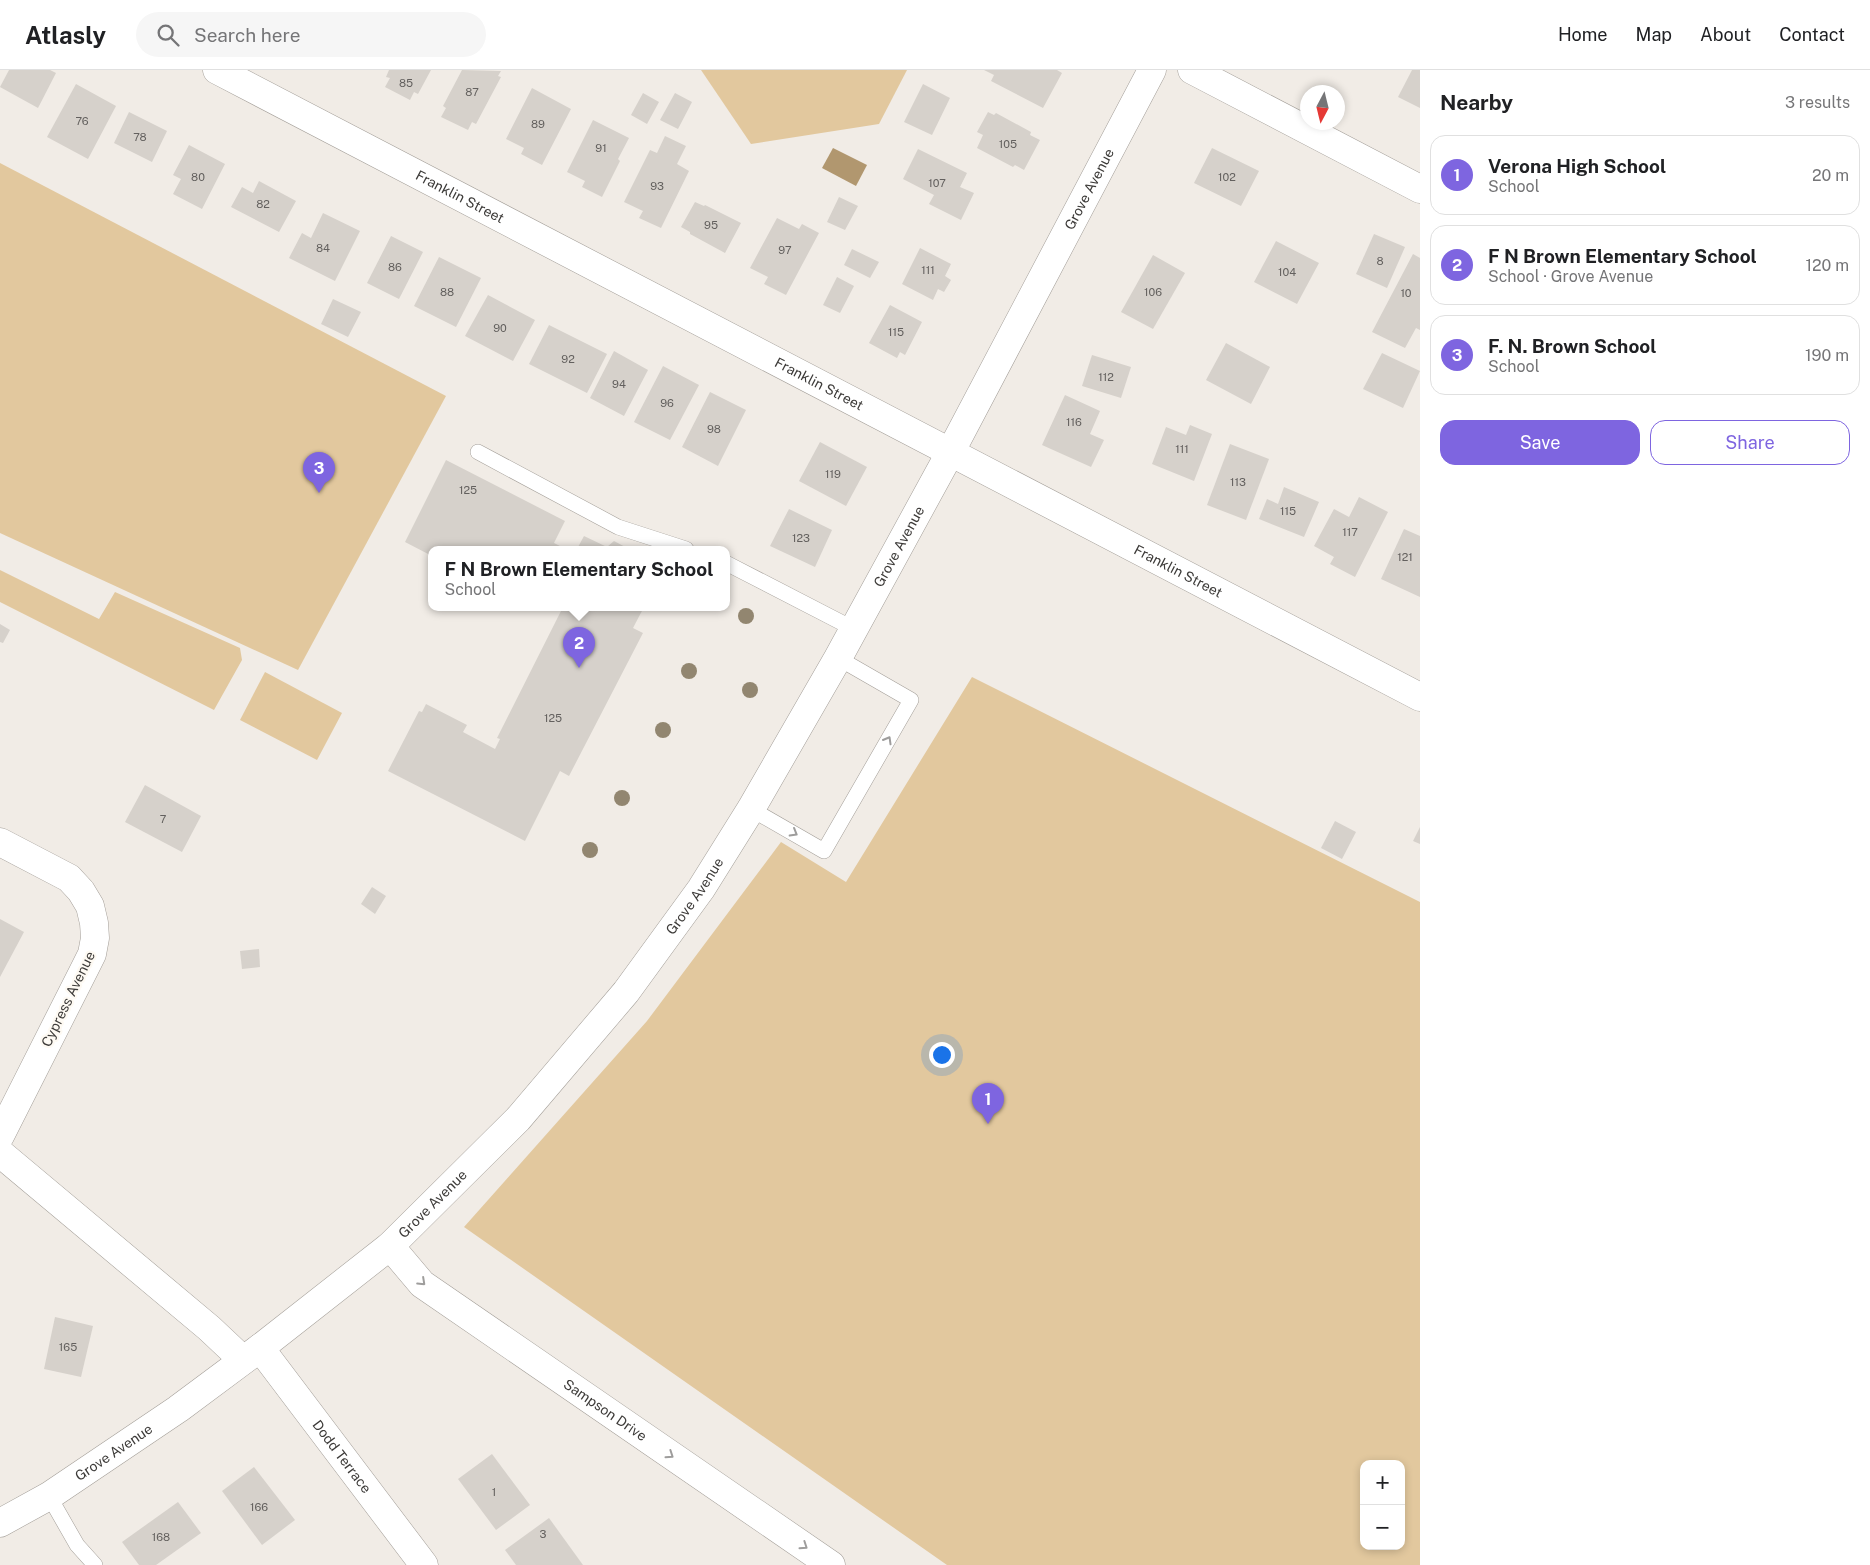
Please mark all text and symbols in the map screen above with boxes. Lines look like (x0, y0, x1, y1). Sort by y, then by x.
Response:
search box (136, 12, 486, 57)
text: Atlasly (25, 21, 106, 49)
icon: search (154, 21, 182, 49)
text: Search here (194, 24, 301, 46)
text: Home (1558, 24, 1608, 45)
text: Map (1636, 24, 1672, 45)
text: About (1700, 24, 1751, 45)
text: Contact (1779, 24, 1845, 45)
house number: 85 (399, 77, 413, 89)
north arrow (1300, 85, 1345, 130)
house number: 87 (465, 86, 479, 98)
text: Nearby (1440, 90, 1513, 115)
text: 3 results (1785, 93, 1850, 112)
house number: 76 (75, 115, 89, 127)
house number: 89 (531, 118, 545, 130)
house number: 78 (133, 131, 147, 143)
house number: 105 (999, 138, 1017, 150)
house number: 91 (595, 142, 607, 154)
street label: Grove Avenue (1061, 146, 1117, 232)
text: Verona High School (1488, 155, 1666, 177)
text: 1 (1454, 166, 1460, 185)
text: 20 m (1812, 166, 1849, 185)
street label: Franklin Street (413, 167, 507, 226)
house number: 80 (191, 171, 205, 183)
house number: 102 (1218, 171, 1236, 183)
house number: 107 (928, 177, 946, 189)
text: School (1488, 177, 1539, 196)
house number: 93 (650, 180, 664, 192)
house number: 82 (256, 198, 270, 210)
house number: 95 (704, 219, 718, 231)
house number: 84 (316, 242, 330, 254)
house number: 97 (778, 244, 792, 256)
text: F N Brown Elementary School (1488, 245, 1757, 267)
house number: 8 (1376, 255, 1384, 267)
text: 2 (1452, 256, 1462, 275)
text: 120 m (1805, 256, 1849, 275)
house number: 86 (388, 261, 402, 273)
house number: 111 (921, 264, 935, 276)
house number: 104 (1278, 266, 1296, 278)
text: School · Grove Avenue (1488, 267, 1653, 286)
house number: 88 (440, 286, 454, 298)
house number: 106 (1144, 286, 1162, 298)
house number: 10 (1400, 287, 1412, 299)
house number: 90 (493, 322, 507, 334)
house number: 115 (888, 326, 904, 338)
text: F. N. Brown School (1488, 335, 1657, 357)
text: 3 (1452, 346, 1462, 365)
text: 190 m (1805, 346, 1849, 365)
house number: 92 (561, 353, 575, 365)
street label: Franklin Street (772, 354, 866, 413)
text: School (1488, 357, 1539, 376)
house number: 112 (1098, 371, 1114, 383)
house number: 94 (612, 378, 626, 390)
house number: 96 (660, 397, 674, 409)
house number: 116 (1066, 416, 1082, 428)
button: Save (1440, 420, 1640, 465)
button: Share (1650, 420, 1850, 465)
house number: 98 (707, 423, 721, 435)
house number: 111 (1175, 443, 1189, 455)
pin: 3 (303, 452, 335, 493)
house number: 119 (825, 468, 841, 480)
house number: 113 (1230, 476, 1246, 488)
house number: 125 (459, 484, 477, 496)
street label: Grove Avenue (870, 503, 927, 590)
house number: 115 (1280, 505, 1296, 517)
house number: 117 (1342, 526, 1358, 538)
house number: 123 (792, 532, 810, 544)
street label: Franklin Street (1131, 541, 1225, 601)
popup (428, 546, 730, 611)
house number: 121 (1397, 551, 1413, 563)
text: F N Brown Elementary School (445, 558, 713, 580)
text: School (445, 580, 496, 599)
pin: 2 (563, 627, 595, 668)
house number: 125 (544, 712, 562, 724)
one-way arrow (881, 737, 891, 746)
house number: 7 (160, 813, 167, 825)
one-way arrow (788, 827, 797, 837)
street label: Grove Avenue (663, 855, 727, 938)
street label: Cypress Avenue (38, 949, 98, 1049)
your location (929, 1042, 955, 1068)
pin: 1 (972, 1083, 1004, 1124)
street label: Grove Avenue (395, 1166, 470, 1241)
one-way arrow (416, 1276, 425, 1285)
house number: 165 (59, 1341, 77, 1353)
street label: Sampson Drive (561, 1376, 650, 1444)
street label: Dodd Terrace (309, 1417, 375, 1496)
street label: Grove Avenue (72, 1421, 155, 1484)
one-way arrow (665, 1448, 674, 1458)
map controls (1360, 1460, 1405, 1550)
button: + (1360, 1460, 1405, 1505)
house number: 1 (492, 1486, 496, 1498)
house number: 166 (250, 1501, 268, 1513)
button: − (1360, 1505, 1405, 1550)
house number: 3 (540, 1528, 547, 1540)
house number: 168 (152, 1531, 170, 1543)
one-way arrow (799, 1540, 808, 1550)

